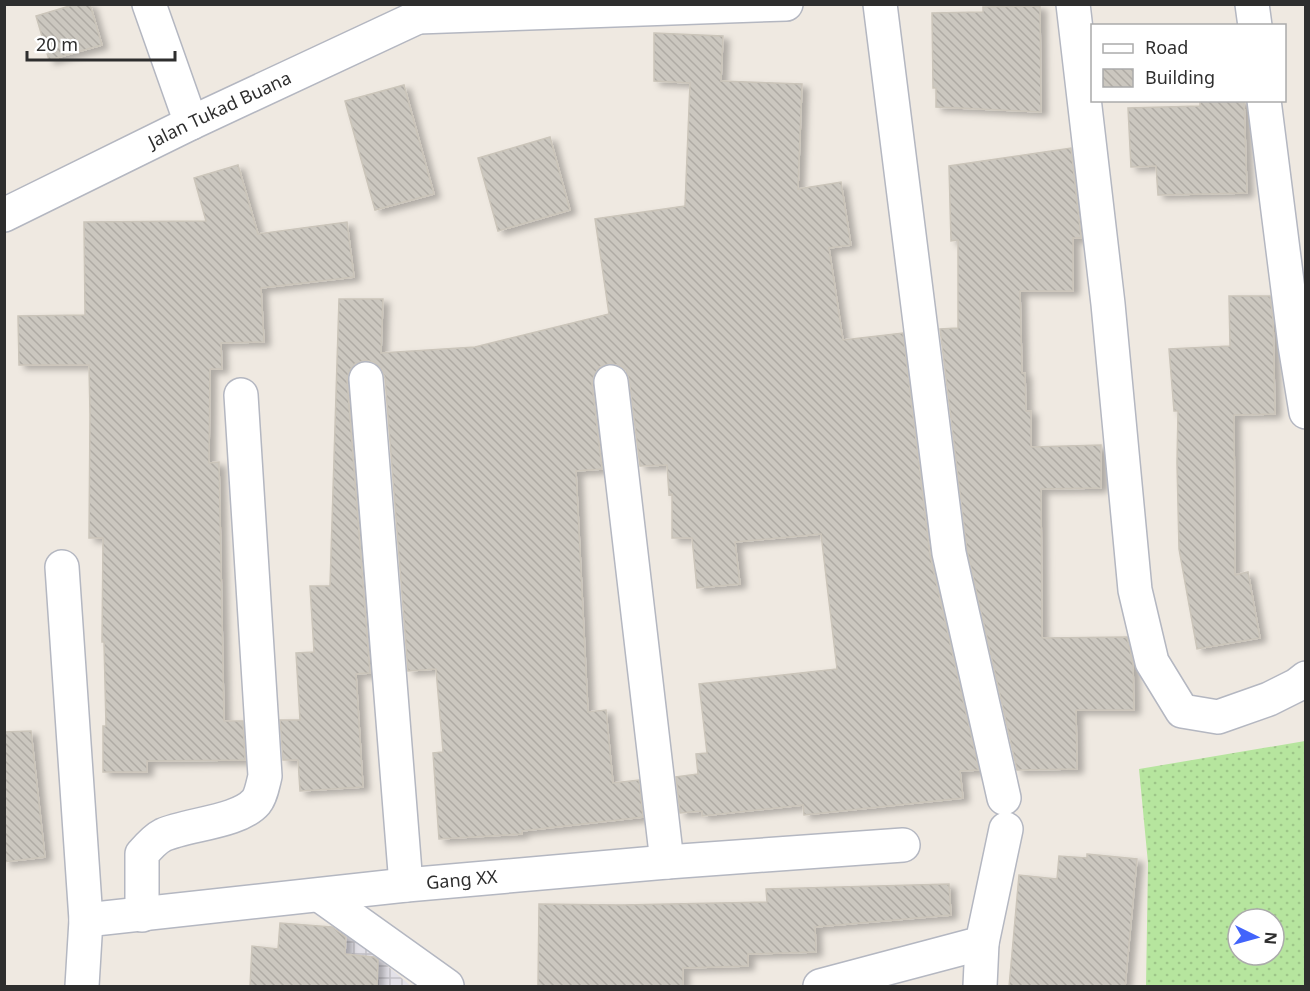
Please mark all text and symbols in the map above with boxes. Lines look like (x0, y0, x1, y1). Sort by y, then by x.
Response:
scale bar (27, 24, 176, 62)
legend (1091, 24, 1286, 102)
text: 20 m (36, 32, 78, 56)
text: Road (1145, 35, 1188, 59)
street label: Jalan Tukad Buana (142, 65, 295, 154)
text: Building (1145, 65, 1215, 89)
street label: Gang XX (425, 864, 499, 894)
north arrow (1226, 907, 1286, 967)
text: N (1259, 931, 1282, 946)

